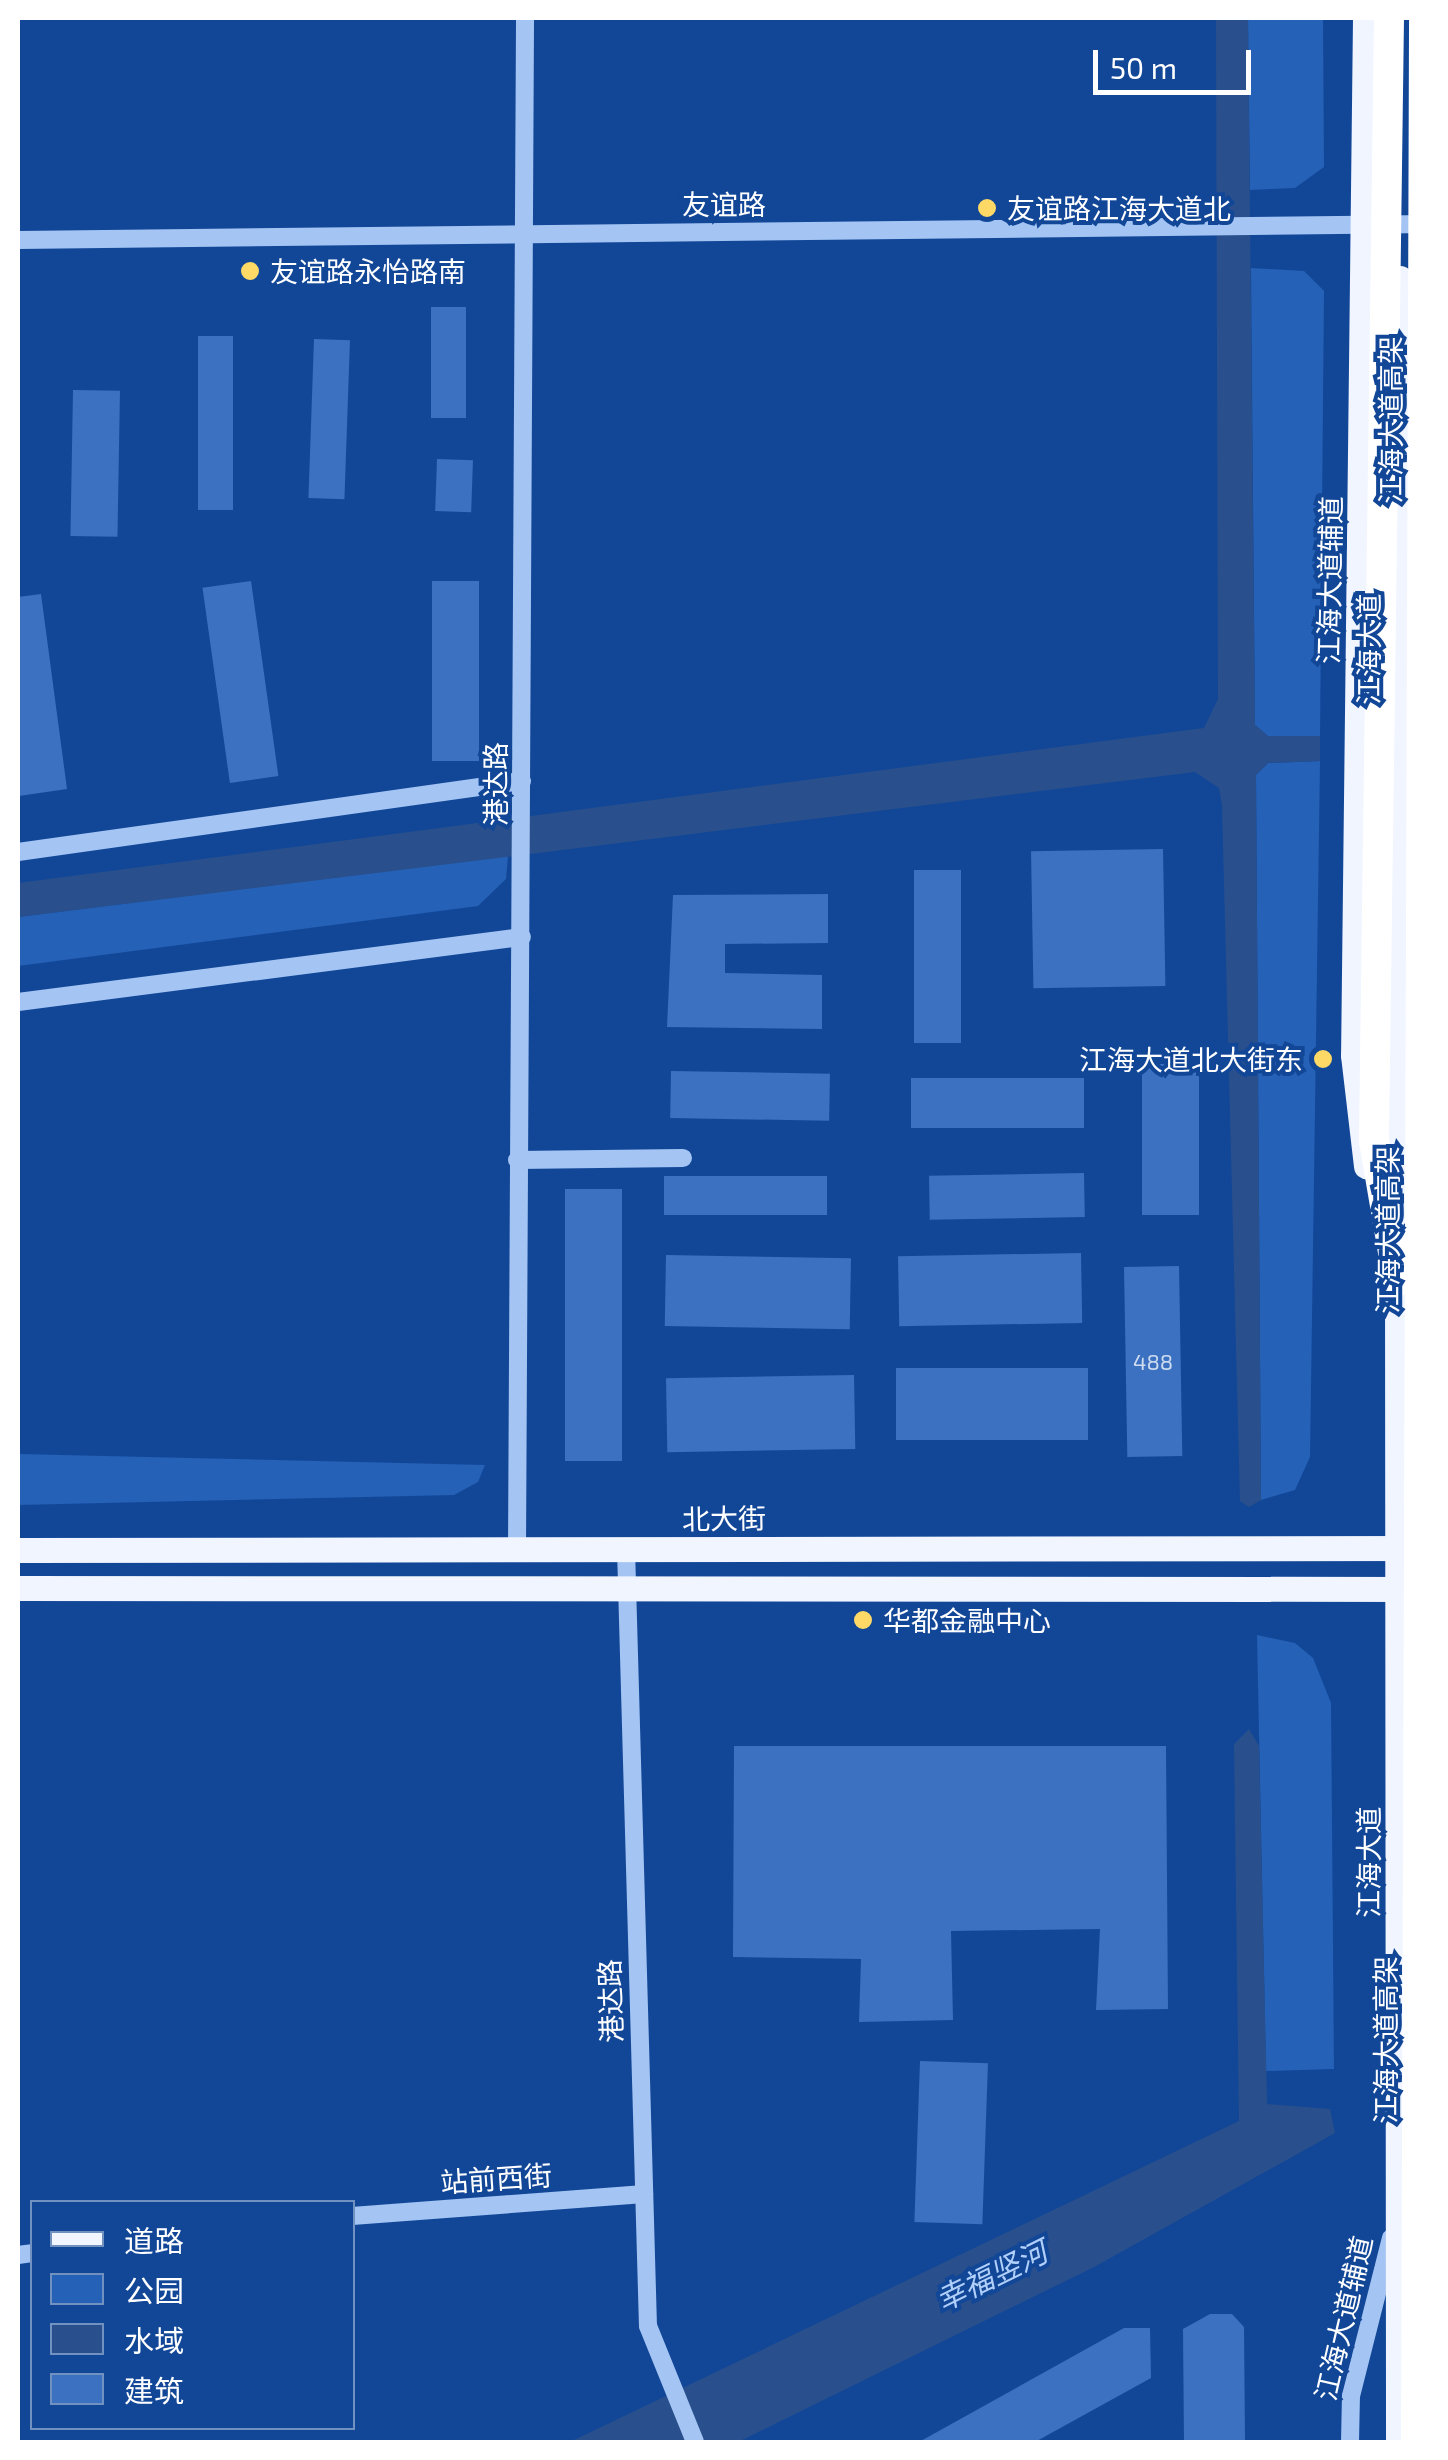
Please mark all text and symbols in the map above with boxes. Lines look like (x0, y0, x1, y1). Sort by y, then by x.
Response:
scale bar (1098, 30, 1256, 92)
text: 50 m (1110, 49, 1177, 85)
street label: 友谊路 (682, 187, 766, 221)
place label: 友谊路江海大道北 (1007, 191, 1231, 225)
marker: 友谊路江海大道北 (976, 197, 998, 219)
place label: 友谊路永怡路南 (270, 254, 466, 288)
marker: 友谊路永怡路南 (239, 260, 261, 282)
street label: 江海大道高架 (1373, 336, 1407, 504)
street label: 江海大道辅道 (1311, 496, 1347, 664)
street label: 江海大道 (1351, 593, 1385, 705)
street label: 港达路 (478, 742, 512, 826)
place label: 江海大道北大街东 (1079, 1042, 1303, 1076)
marker: 江海大道北大街东 (1312, 1048, 1334, 1070)
street label: 江海大道高架 (1370, 1146, 1404, 1314)
house number: 488 (1133, 1349, 1173, 1375)
street label: 北大街 (682, 1500, 766, 1536)
place label: 华都金融中心 (883, 1603, 1051, 1637)
marker: 华都金融中心 (852, 1609, 874, 1631)
street label: 江海大道 (1351, 1806, 1385, 1918)
street label: 江海大道高架 (1368, 1956, 1402, 2124)
street label: 港达路 (592, 1958, 628, 2044)
street label: 站前西街 (439, 2157, 553, 2199)
legend (30, 2200, 355, 2430)
text: 道路 (124, 2222, 184, 2258)
street label: 江海大道辅道 (1308, 2232, 1378, 2404)
water label: 幸福竖河 (929, 2233, 1053, 2317)
text: 公园 (124, 2272, 184, 2308)
text: 水域 (124, 2322, 184, 2358)
text: 建筑 (124, 2372, 184, 2408)

